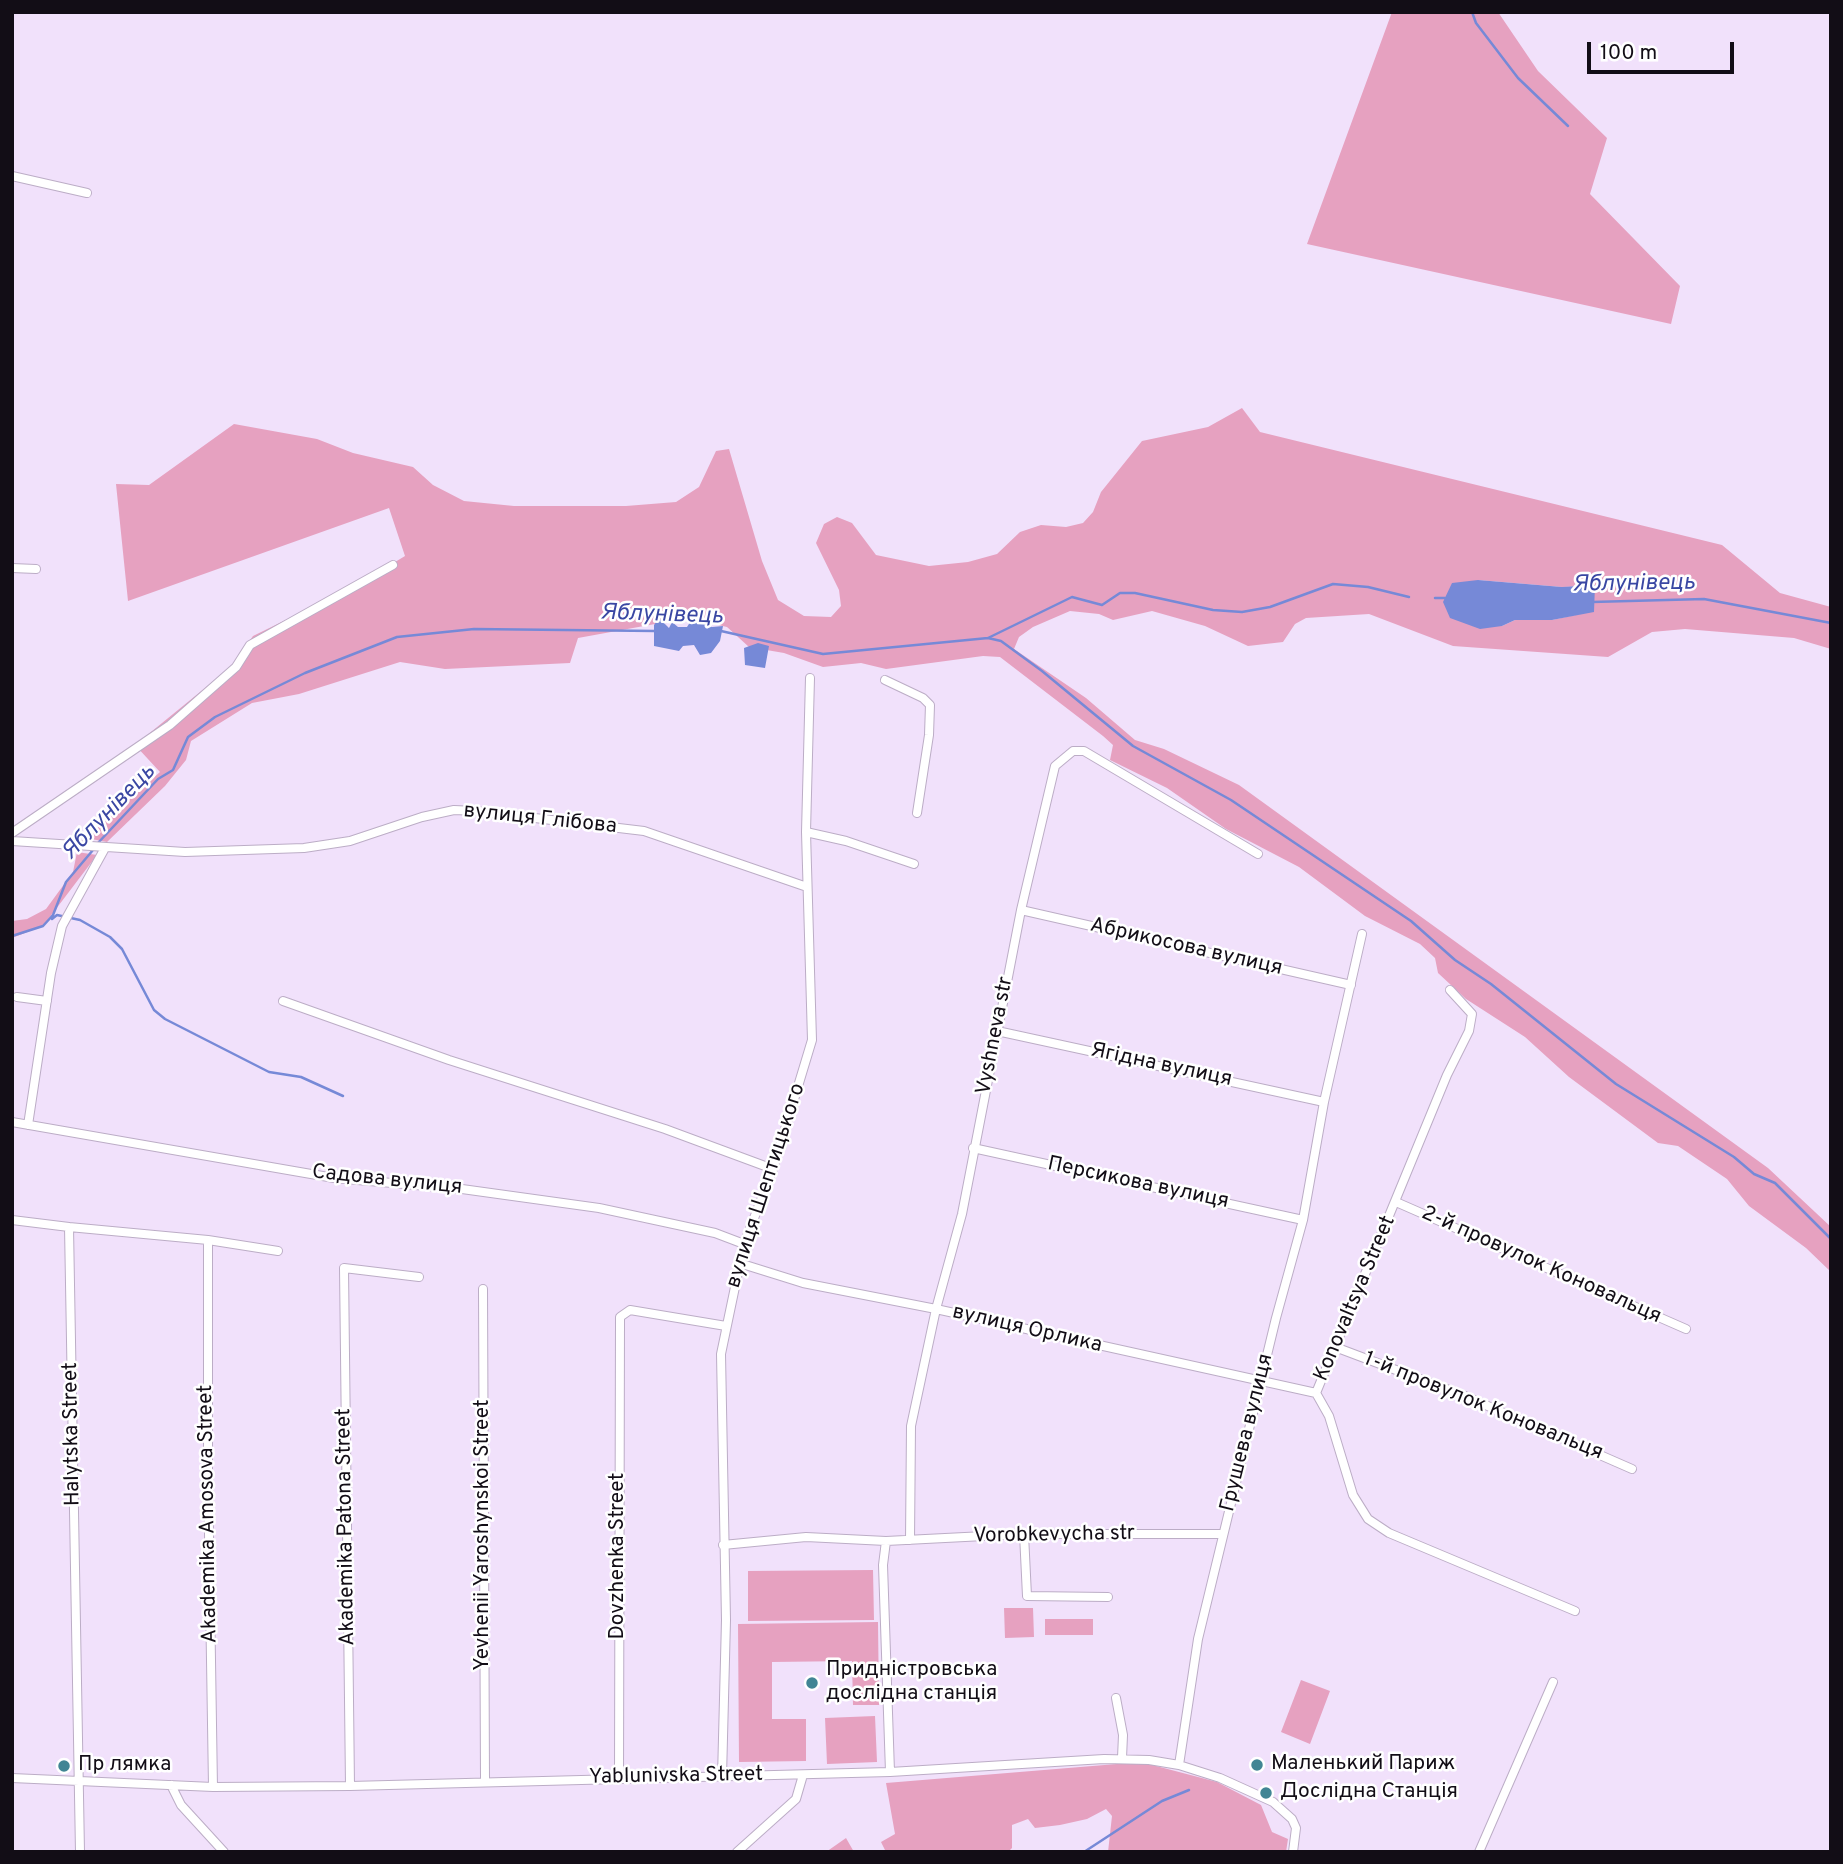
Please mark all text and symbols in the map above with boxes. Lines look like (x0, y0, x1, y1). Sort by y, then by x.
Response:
scale bar (1591, 28, 1738, 72)
text: 100 m (1600, 40, 1657, 67)
water label: Яблунівець (1573, 570, 1695, 600)
water label: Яблунівець (600, 600, 724, 632)
water label: Яблунівець (58, 759, 162, 867)
street label: вулиця Глібова (462, 799, 618, 841)
street label: Абрикосова вулиця (1087, 914, 1285, 982)
street label: Vyshneva str (972, 975, 1020, 1097)
street label: Ягідна вулиця (1088, 1039, 1234, 1093)
street label: вулиця Шептицького (722, 1080, 812, 1292)
street label: Персикова вулиця (1045, 1152, 1231, 1216)
street label: Садова вулиця (311, 1161, 463, 1201)
street label: 2-й провулок Коновальця (1417, 1202, 1665, 1330)
street label: Konovaltsya Street (1310, 1212, 1402, 1386)
street label: вулиця Орлика (950, 1301, 1104, 1359)
street label: 1-й провулок Коновальця (1360, 1347, 1606, 1467)
street label: Грушева вулиця (1216, 1351, 1280, 1515)
street label: Halytska Street (59, 1362, 87, 1506)
street label: Akademika Amosova Street (194, 1385, 224, 1643)
street label: Yevhenii Yaroshynskoi Street (471, 1399, 497, 1671)
street label: Akademika Patona Street (332, 1408, 362, 1646)
street label: Dovzhenka Street (606, 1473, 632, 1639)
street label: Vorobkevycha str (973, 1522, 1135, 1550)
place label: Придністровська дослідна станція (826, 1658, 997, 1708)
marker: Придністровська дослідна станція (804, 1675, 820, 1691)
place label: Маленький Париж (1271, 1752, 1455, 1778)
place label: Пр лямка (78, 1753, 171, 1779)
marker: Маленький Париж (1249, 1757, 1265, 1773)
marker: Пр лямка (56, 1758, 72, 1774)
street label: Yablunivska Street (589, 1763, 763, 1791)
place label: Дослідна Станція (1280, 1780, 1458, 1806)
marker: Дослідна Станція (1258, 1785, 1274, 1801)

